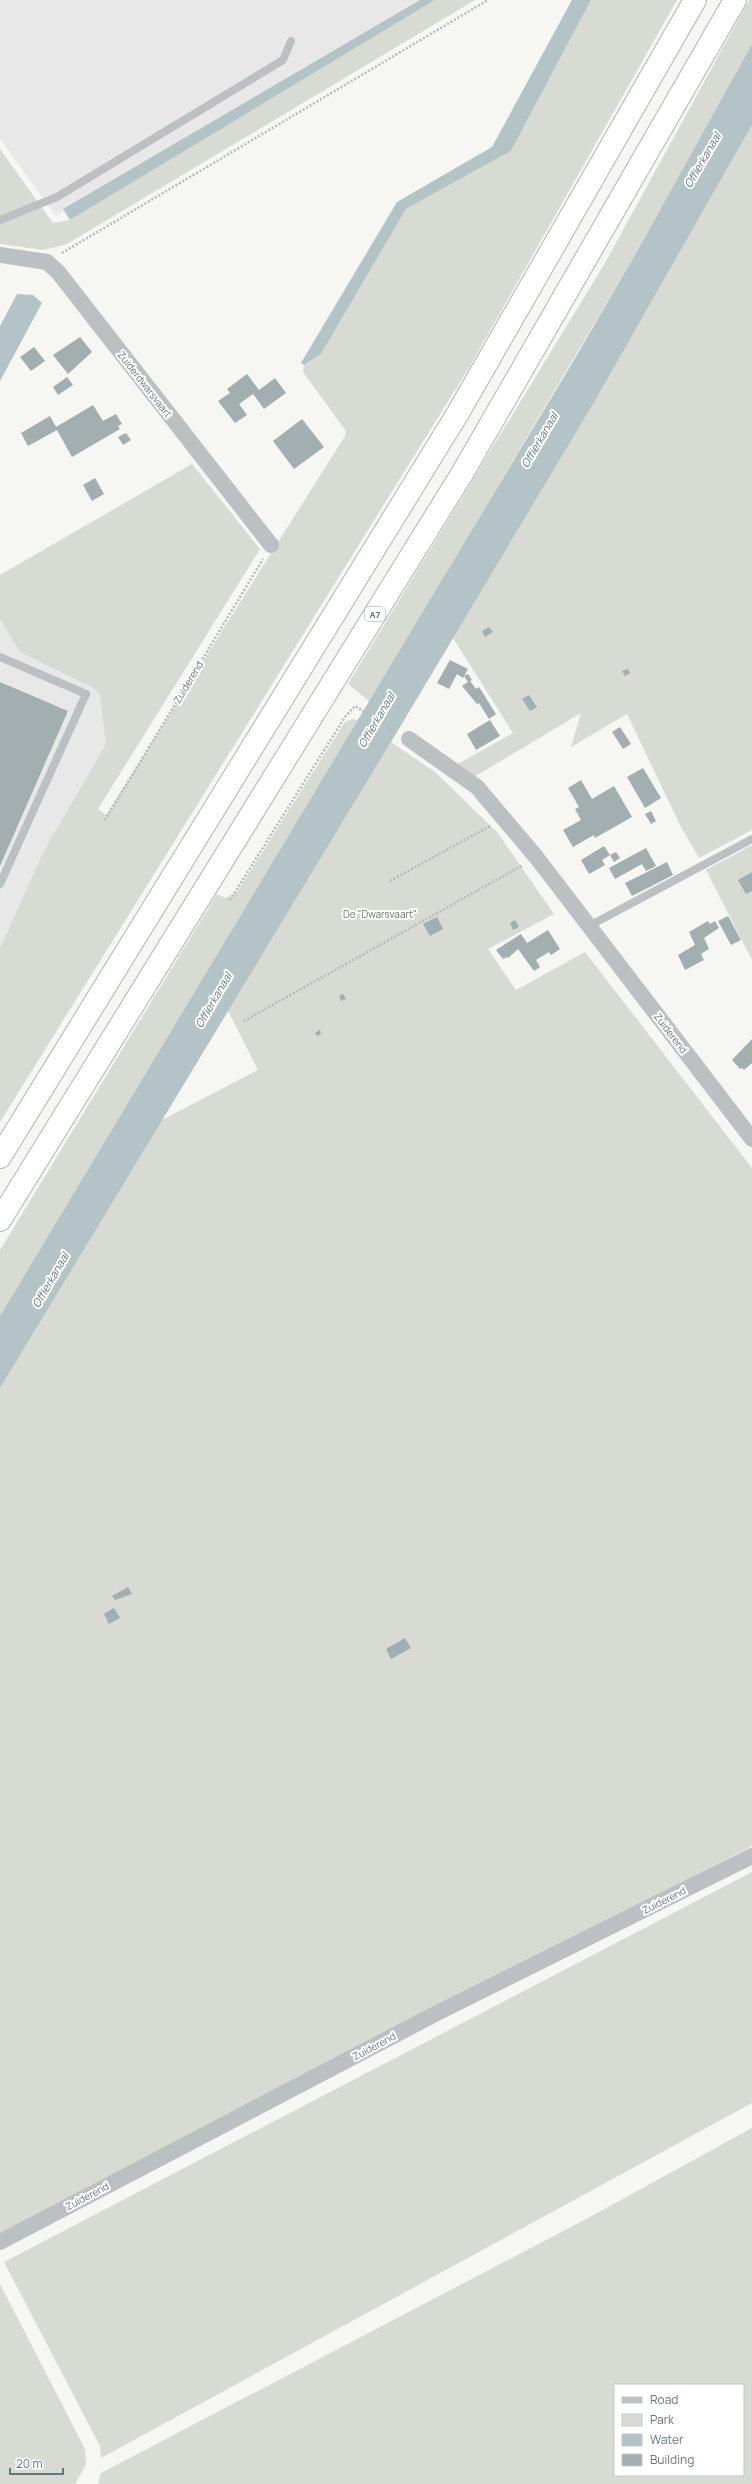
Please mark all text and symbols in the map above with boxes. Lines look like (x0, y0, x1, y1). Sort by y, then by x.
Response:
water label: Offierkanaal (680, 128, 725, 190)
street label: Zuiderdwarsvaart (115, 348, 175, 420)
water label: Offierkanaal (517, 408, 562, 470)
road number: A7 (365, 607, 385, 621)
street label: Zuiderend (170, 658, 206, 706)
water label: Offierkanaal (354, 688, 399, 750)
park label: De "Dwarsvaart" (343, 907, 417, 921)
water label: Offierkanaal (191, 968, 236, 1030)
street label: Zuiderend (651, 1010, 691, 1056)
water label: Offierkanaal (28, 1248, 73, 1310)
street label: Zuiderend (640, 1883, 688, 1917)
street label: Zuiderend (350, 2029, 398, 2063)
street label: Zuiderend (63, 2179, 111, 2213)
legend (614, 2384, 744, 2476)
text: Road (650, 2391, 678, 2408)
text: Park (650, 2411, 675, 2428)
text: Water (650, 2431, 684, 2448)
scale bar (10, 2450, 63, 2476)
text: Building (650, 2451, 694, 2468)
text: 20 m (16, 2455, 43, 2472)

